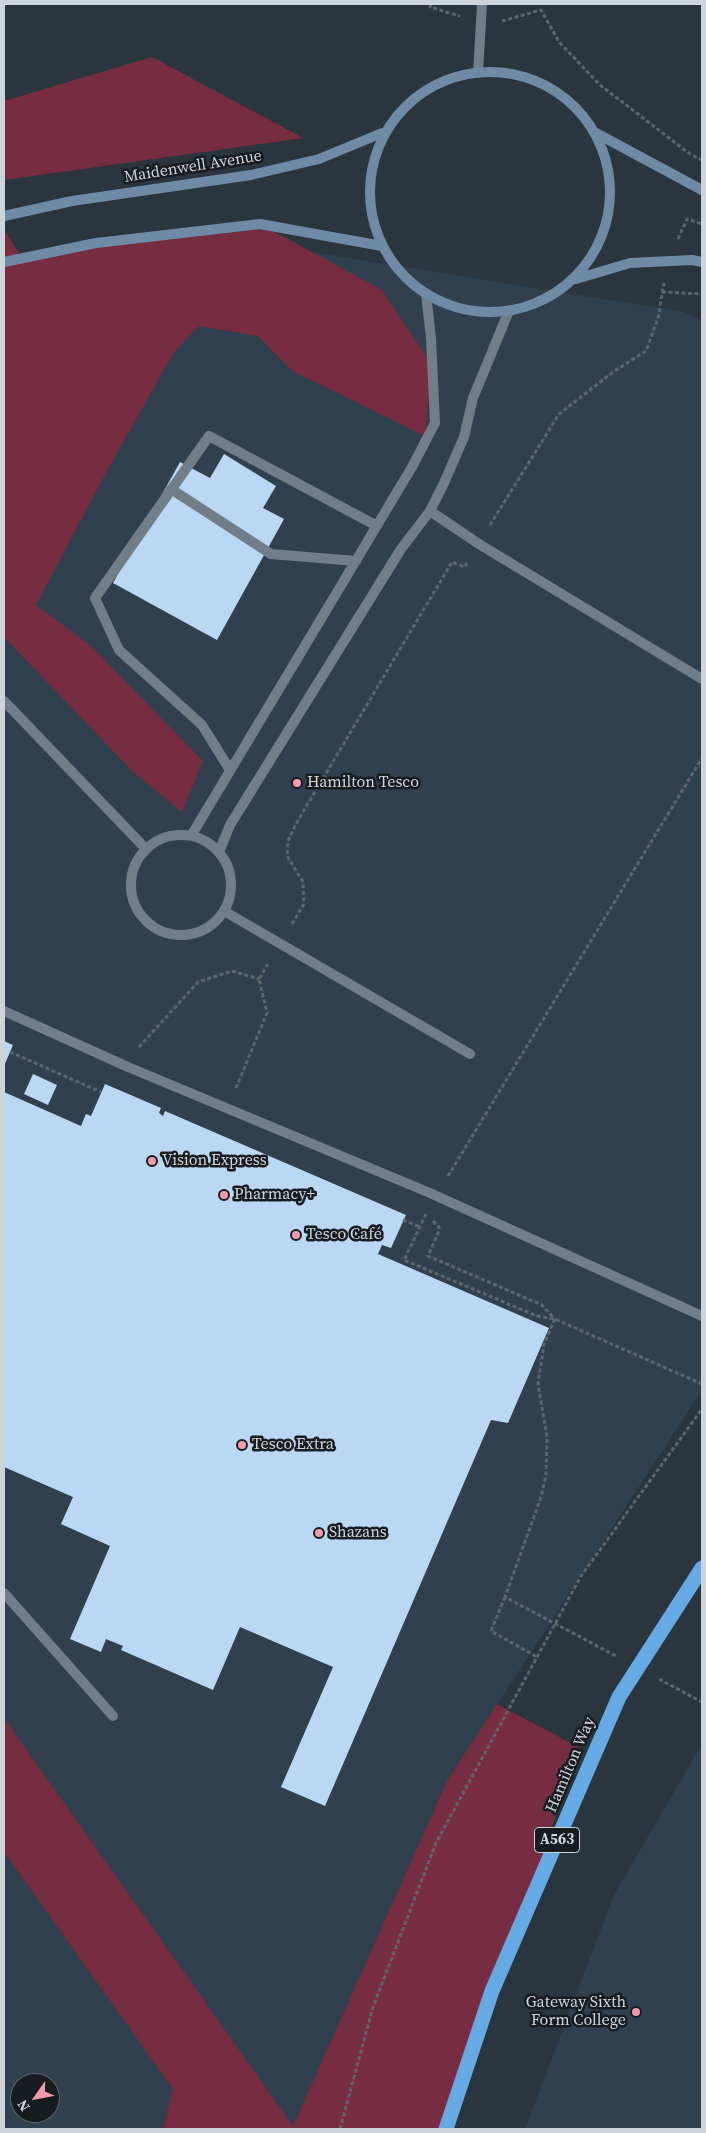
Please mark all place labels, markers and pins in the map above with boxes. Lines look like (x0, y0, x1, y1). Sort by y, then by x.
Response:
place label: Hamilton Tesco (307, 773, 419, 793)
marker: Hamilton Tesco (291, 777, 303, 789)
place label: Vision Express (162, 1151, 267, 1171)
marker: Vision Express (146, 1155, 158, 1167)
place label: Pharmacy+ (234, 1185, 315, 1205)
marker: Pharmacy+ (218, 1189, 230, 1201)
place label: Tesco Café (306, 1225, 382, 1245)
marker: Tesco Café (290, 1229, 302, 1241)
place label: Tesco Extra (252, 1435, 334, 1455)
marker: Tesco Extra (236, 1439, 248, 1451)
place label: Shazans (329, 1523, 387, 1543)
marker: Shazans (313, 1527, 325, 1539)
place label: Gateway Sixth Form College (526, 1993, 626, 2031)
marker: Gateway Sixth Form College (630, 2006, 642, 2018)

